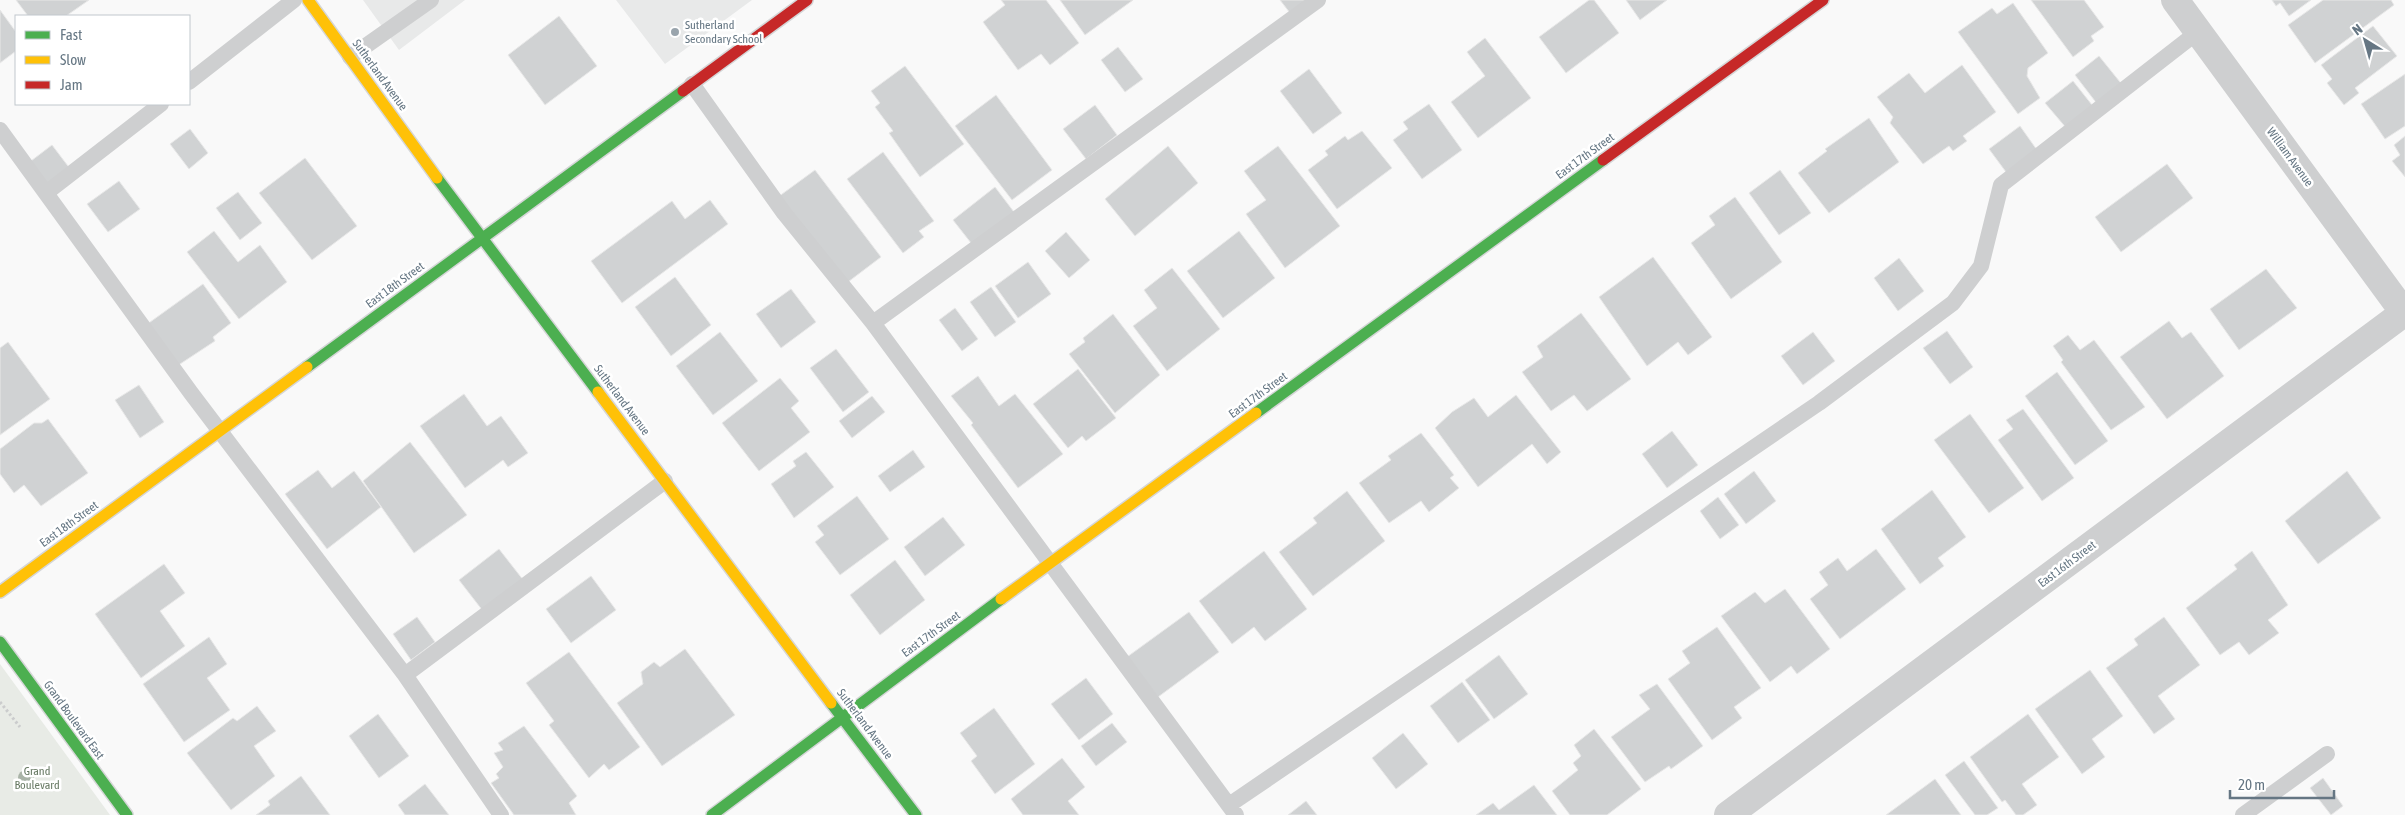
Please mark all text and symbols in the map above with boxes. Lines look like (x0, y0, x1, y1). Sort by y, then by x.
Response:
legend (15, 15, 190, 105)
north arrow (2340, 15, 2390, 65)
place label: Sutherland Secondary School (685, 18, 763, 46)
text: N (2349, 21, 2365, 38)
text: Fast (60, 26, 82, 43)
marker: Sutherland Secondary School (669, 26, 681, 38)
street label: Sutherland Avenue (350, 37, 410, 113)
text: Slow (60, 51, 86, 68)
text: Jam (60, 76, 83, 93)
street label: William Avenue (2264, 125, 2316, 189)
street label: East 17th Street (1553, 130, 1617, 182)
street label: East 18th Street (363, 259, 427, 311)
street label: Sutherland Avenue (591, 362, 653, 438)
street label: East 17th Street (1226, 369, 1290, 421)
street label: East 18th Street (37, 498, 101, 550)
street label: East 16th Street (2035, 537, 2099, 590)
street label: East 17th Street (899, 608, 963, 660)
street label: Grand Boulevard East (41, 678, 107, 762)
street label: Sutherland Avenue (834, 686, 896, 762)
park label: Grand Boulevard (14, 764, 60, 792)
scale bar (2230, 768, 2334, 800)
text: 20 m (2238, 776, 2265, 793)

